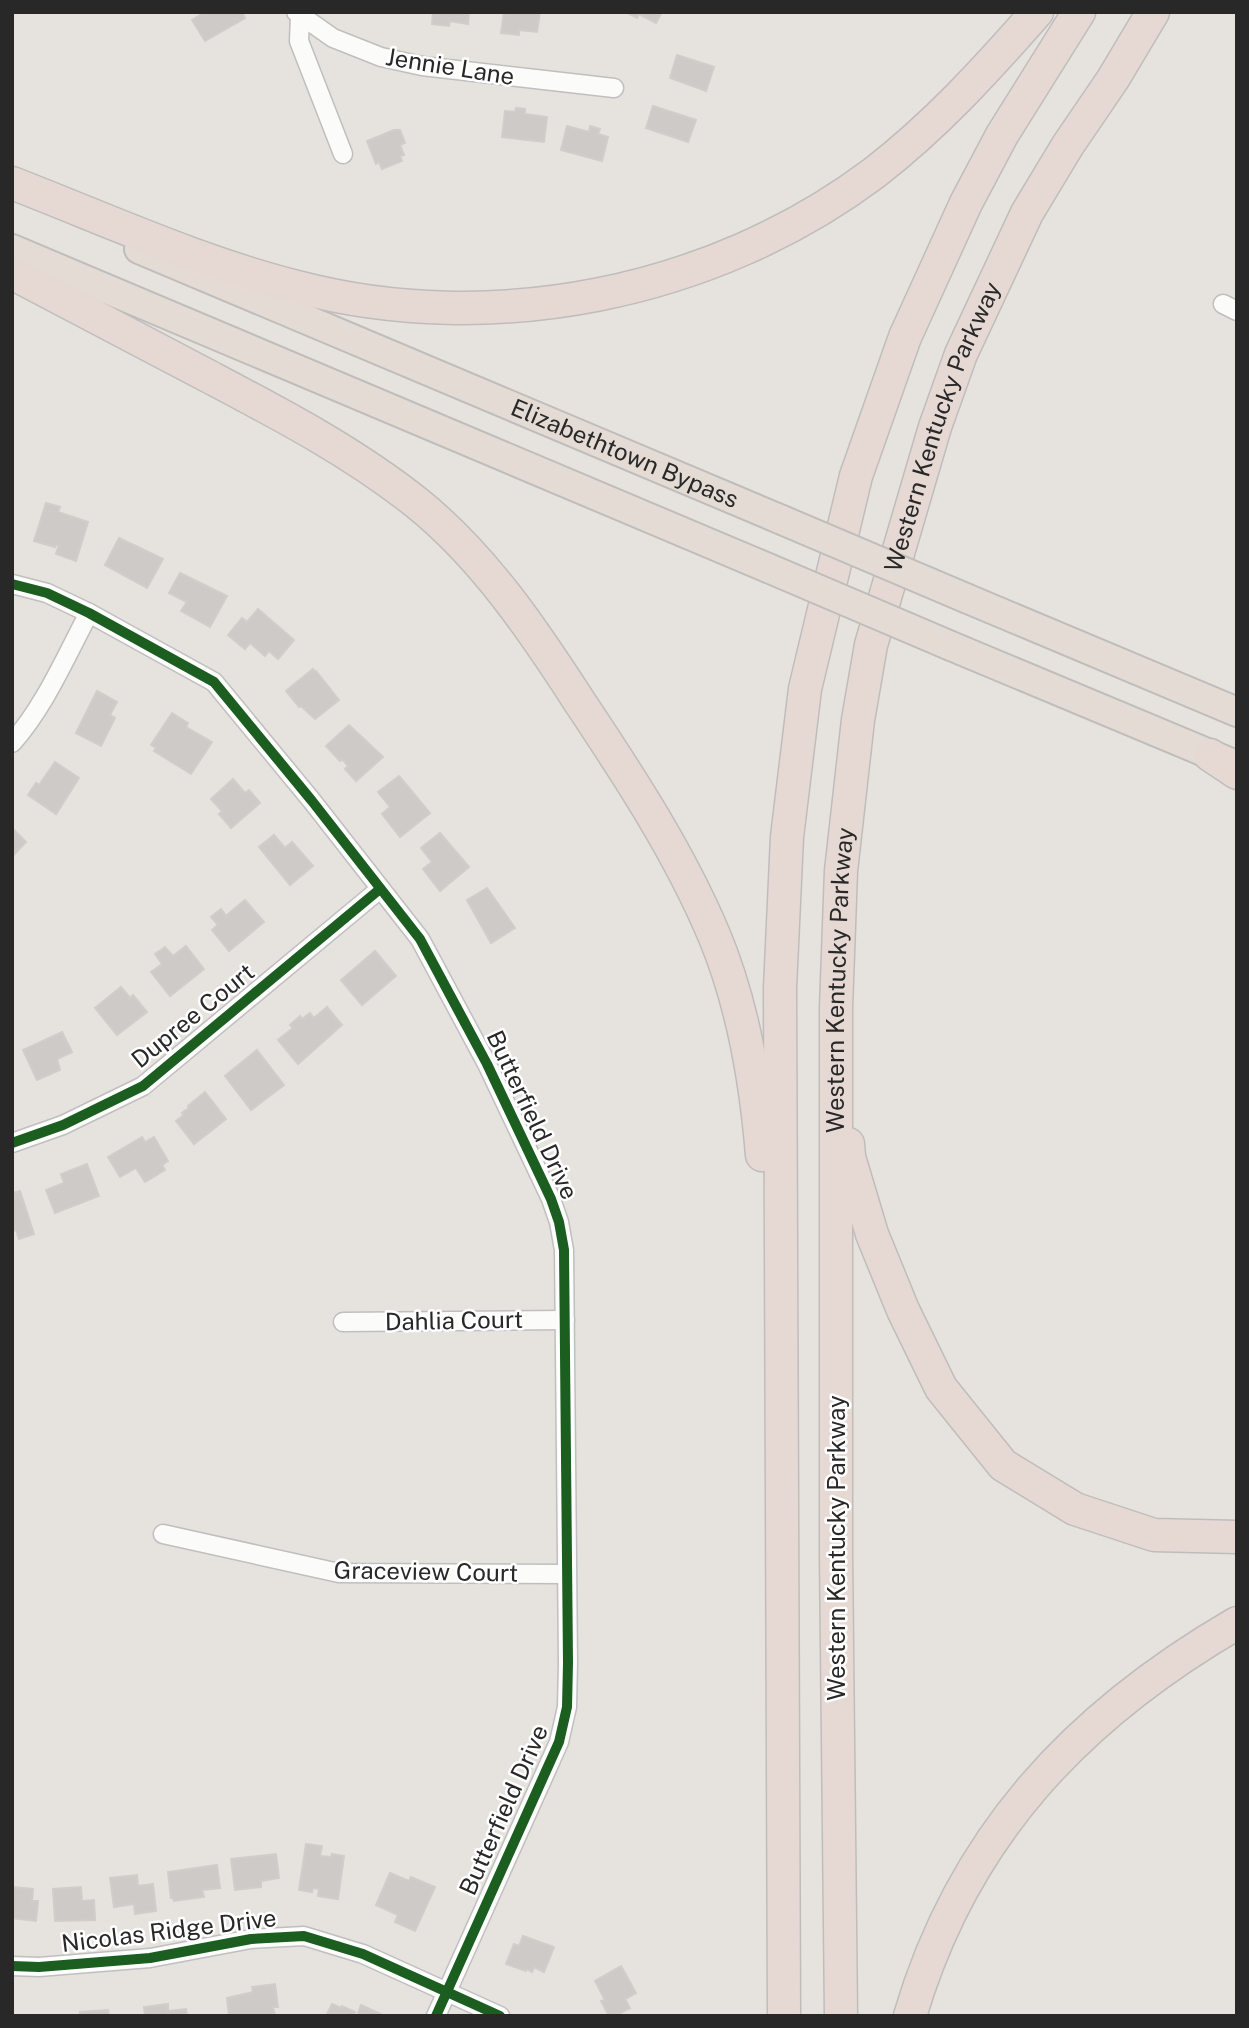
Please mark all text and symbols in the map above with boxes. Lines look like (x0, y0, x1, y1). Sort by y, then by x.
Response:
street label: Jennie Lane (384, 42, 517, 90)
street label: Western Kentucky Parkway (878, 277, 1006, 575)
street label: Elizabethtown Bypass (507, 392, 743, 513)
street label: Western Kentucky Parkway (821, 826, 859, 1133)
street label: Dupree Court (125, 957, 259, 1073)
street label: Butterfield Drive (482, 1026, 584, 1203)
street label: Dahlia Court (385, 1305, 523, 1335)
street label: Western Kentucky Parkway (822, 1395, 850, 1701)
street label: Graceview Court (334, 1555, 519, 1587)
street label: Butterfield Drive (453, 1720, 553, 1899)
street label: Nicolas Ridge Drive (60, 1903, 278, 1957)

